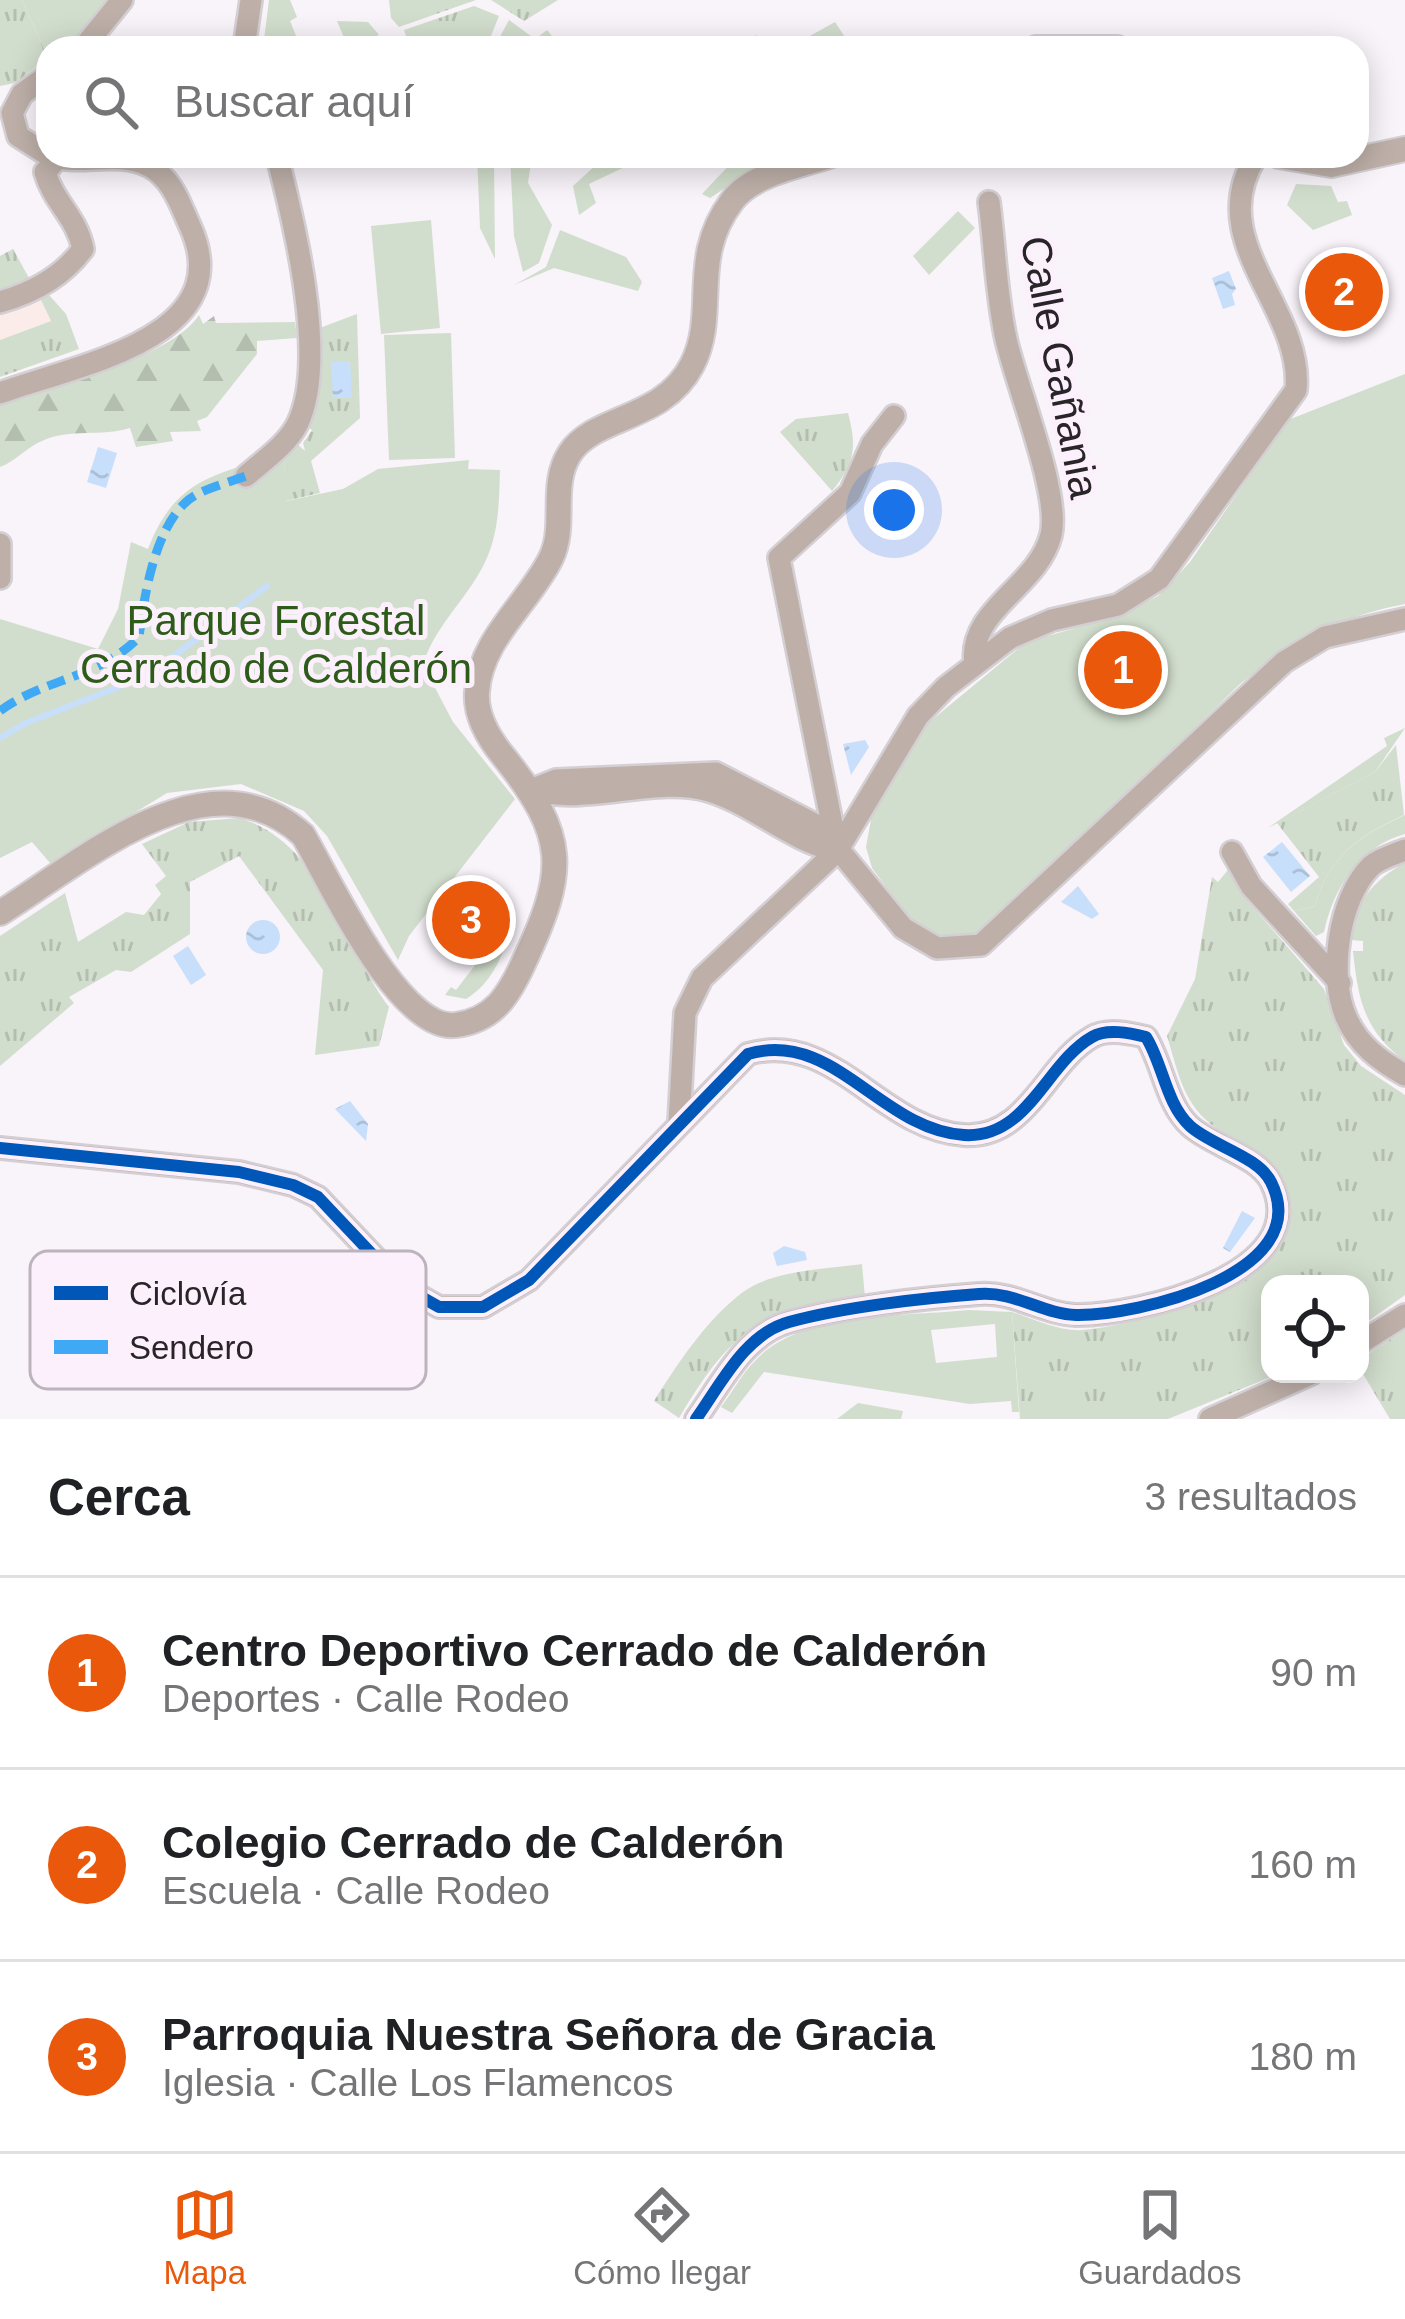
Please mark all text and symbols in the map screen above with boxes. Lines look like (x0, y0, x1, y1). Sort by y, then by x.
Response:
search box (36, 36, 1369, 168)
icon: search (78, 69, 144, 135)
text: Buscar aquí (174, 76, 414, 127)
street label: Calle Gañania (1012, 232, 1109, 503)
pin: 2 (1305, 247, 1383, 337)
your location (864, 480, 924, 540)
park label: Parque Forestal Cerrado de Calderón (80, 597, 472, 692)
pin: 1 (1084, 625, 1162, 715)
pin: 3 (432, 875, 510, 965)
legend (30, 1251, 426, 1389)
text: Ciclovía (129, 1275, 247, 1312)
map controls (1261, 1275, 1369, 1383)
button: locate (1261, 1275, 1369, 1383)
text: Sendero (129, 1329, 254, 1366)
text: Cerca (48, 1469, 190, 1526)
text: 3 resultados (1145, 1475, 1357, 1518)
text: Centro Deportivo Cerrado de Calderón (162, 1625, 987, 1676)
text: 1 (76, 1651, 98, 1694)
text: 90 m (1270, 1651, 1357, 1694)
text: Deportes · Calle Rodeo (162, 1677, 570, 1720)
text: Colegio Cerrado de Calderón (162, 1817, 785, 1868)
text: 2 (76, 1843, 98, 1886)
text: 160 m (1249, 1843, 1357, 1886)
text: Escuela · Calle Rodeo (162, 1869, 550, 1912)
text: Parroquia Nuestra Señora de Gracia (162, 2009, 935, 2060)
text: 3 (76, 2035, 98, 2078)
text: 180 m (1249, 2035, 1357, 2078)
text: Iglesia · Calle Los Flamencos (162, 2061, 674, 2104)
tab: Mapa (164, 2182, 246, 2292)
tab: Cómo llegar (573, 2182, 751, 2292)
tab: Guardados (1078, 2182, 1241, 2292)

